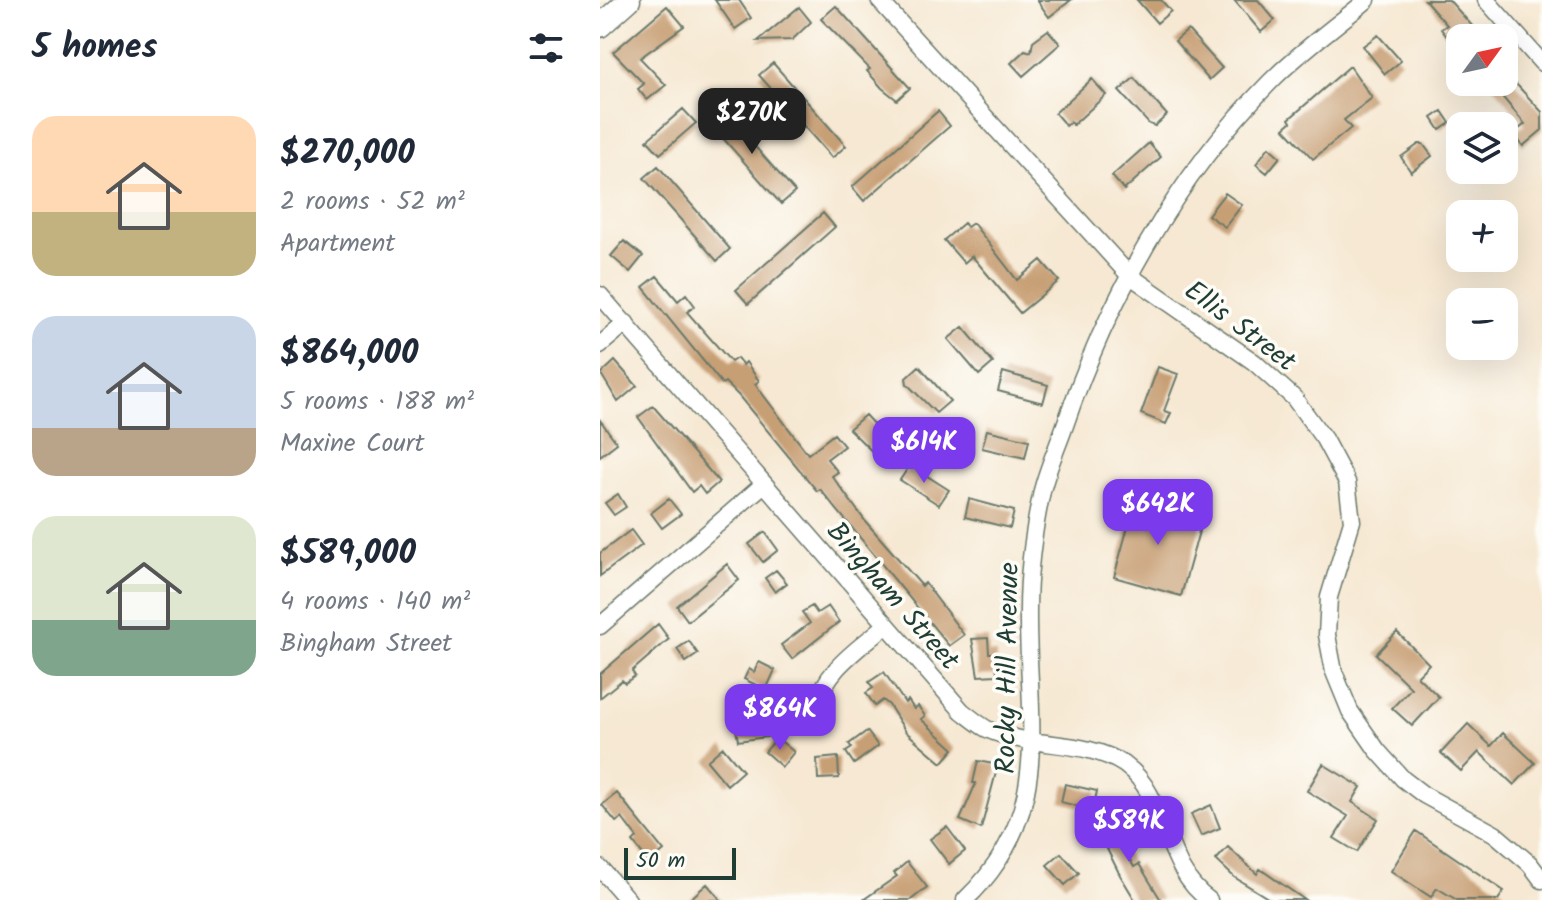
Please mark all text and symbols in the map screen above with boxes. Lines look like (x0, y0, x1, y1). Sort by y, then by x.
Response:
text: 5 homes (32, 21, 157, 75)
north arrow (1446, 24, 1518, 96)
map controls (1446, 24, 1518, 360)
icon: filters (524, 26, 568, 70)
pin: $270K (696, 88, 808, 156)
text: $270K (716, 93, 788, 135)
button: layers (1446, 112, 1518, 184)
text: $270,000 (280, 127, 415, 181)
icon: home (96, 148, 192, 244)
text: 2 rooms · 52 m² (280, 181, 465, 223)
button: + (1446, 200, 1518, 272)
text: Apartment (280, 223, 395, 265)
street label: Ellis Street (1174, 270, 1306, 385)
button: − (1446, 288, 1518, 360)
text: $864,000 (280, 327, 418, 381)
icon: home (96, 348, 192, 444)
text: 5 rooms · 188 m² (280, 381, 474, 423)
pin: $614K (868, 417, 980, 485)
text: $614K (890, 422, 958, 464)
text: Maxine Court (280, 423, 425, 465)
pin: $642K (1102, 479, 1214, 547)
text: $642K (1121, 484, 1195, 526)
street label: Bingham Street (814, 512, 971, 682)
text: $589,000 (280, 527, 416, 581)
icon: home (96, 548, 192, 644)
street label: Rocky Hill Avenue (984, 561, 1033, 774)
text: 4 rooms · 140 m² (280, 581, 470, 623)
text: Bingham Street (280, 623, 452, 665)
pin: $864K (724, 684, 836, 752)
text: $864K (743, 689, 817, 731)
pin: $589K (1073, 796, 1185, 864)
text: $589K (1093, 801, 1165, 843)
scale bar (624, 844, 736, 880)
text: 50 m (636, 844, 685, 879)

